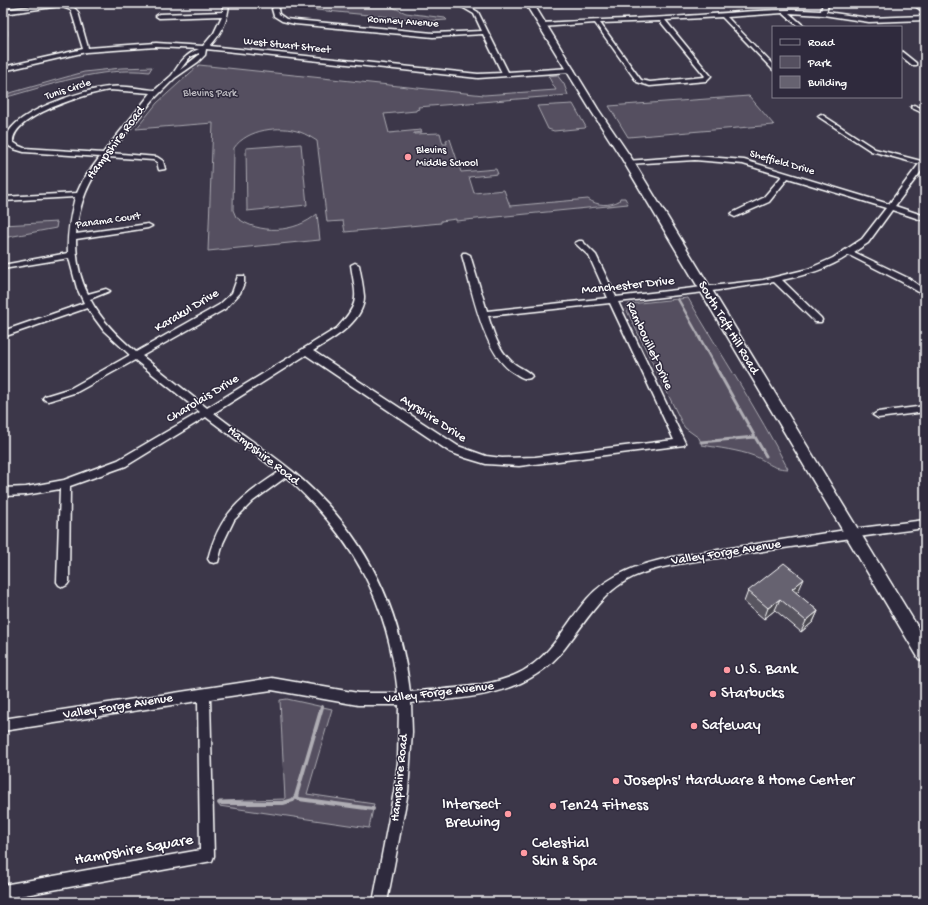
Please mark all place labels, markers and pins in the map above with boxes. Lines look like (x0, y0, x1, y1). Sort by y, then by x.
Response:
place label: Blevins Middle School (415, 145, 479, 170)
marker: Blevins Middle School (403, 152, 413, 162)
place label: U.S. Bank (735, 661, 799, 680)
marker: U.S. Bank (722, 665, 732, 675)
place label: Starbucks (721, 685, 785, 704)
marker: Starbucks (708, 689, 718, 699)
place label: Safeway (702, 717, 761, 736)
marker: Safeway (689, 721, 699, 731)
place label: Josephs' Hardware & Home Center (624, 772, 856, 791)
marker: Josephs' Hardware & Home Center (611, 776, 621, 786)
place label: Intersect Brewing (442, 796, 501, 833)
place label: Ten24 Fitness (560, 797, 649, 816)
marker: Ten24 Fitness (548, 801, 558, 811)
marker: Intersect Brewing (503, 809, 513, 819)
place label: Celestial Skin & Spa (532, 835, 598, 872)
marker: Celestial Skin & Spa (519, 848, 529, 858)

